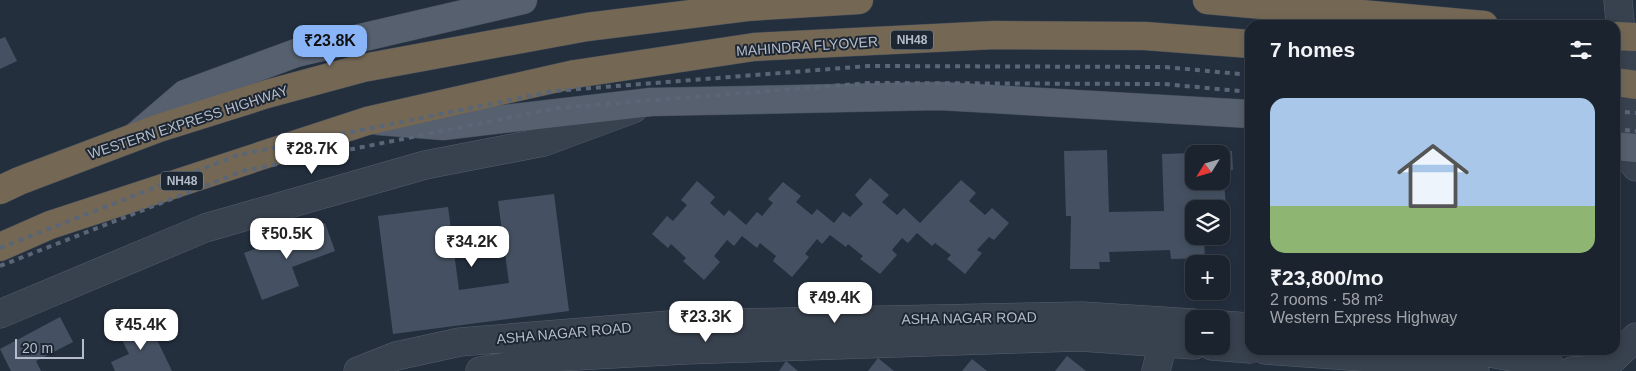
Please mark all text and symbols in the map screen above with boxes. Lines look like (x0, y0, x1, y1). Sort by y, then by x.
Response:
pin: ₹23.8K (289, 24, 371, 67)
road number: NH48 (891, 30, 933, 50)
text: ₹23.8K (304, 32, 356, 49)
street label: MAHINDRA FLYOVER (736, 33, 878, 59)
icon: filters (1567, 36, 1595, 64)
text: 7 homes (1270, 38, 1355, 61)
street label: WESTERN EXPRESS HIGHWAY (86, 82, 291, 162)
icon: home (1388, 131, 1478, 221)
pin: ₹28.7K (271, 132, 353, 175)
text: ₹28.7K (286, 140, 338, 157)
north arrow (1185, 145, 1230, 190)
map controls (1185, 145, 1230, 355)
road number: NH48 (161, 172, 203, 190)
button: layers (1185, 200, 1230, 245)
pin: ₹50.5K (246, 218, 328, 260)
text: ₹50.5K (261, 225, 313, 242)
pin: ₹34.2K (431, 226, 513, 268)
text: ₹34.2K (446, 233, 498, 250)
button: + (1185, 255, 1230, 300)
text: ₹23,800/mo (1270, 266, 1384, 289)
pin: ₹49.4K (794, 282, 876, 324)
text: ₹49.4K (809, 289, 861, 306)
text: 2 rooms · 58 m² (1270, 291, 1383, 308)
pin: ₹23.3K (665, 300, 747, 343)
pin: ₹45.4K (100, 308, 182, 351)
text: ₹23.3K (680, 308, 732, 325)
street label: ASHA NAGAR ROAD (901, 309, 1037, 327)
text: Western Express Highway (1270, 309, 1457, 326)
button: − (1185, 310, 1230, 355)
text: ₹45.4K (115, 316, 167, 333)
street label: ASHA NAGAR ROAD (496, 319, 632, 347)
scale bar (15, 336, 84, 359)
text: 20 m (22, 340, 53, 356)

